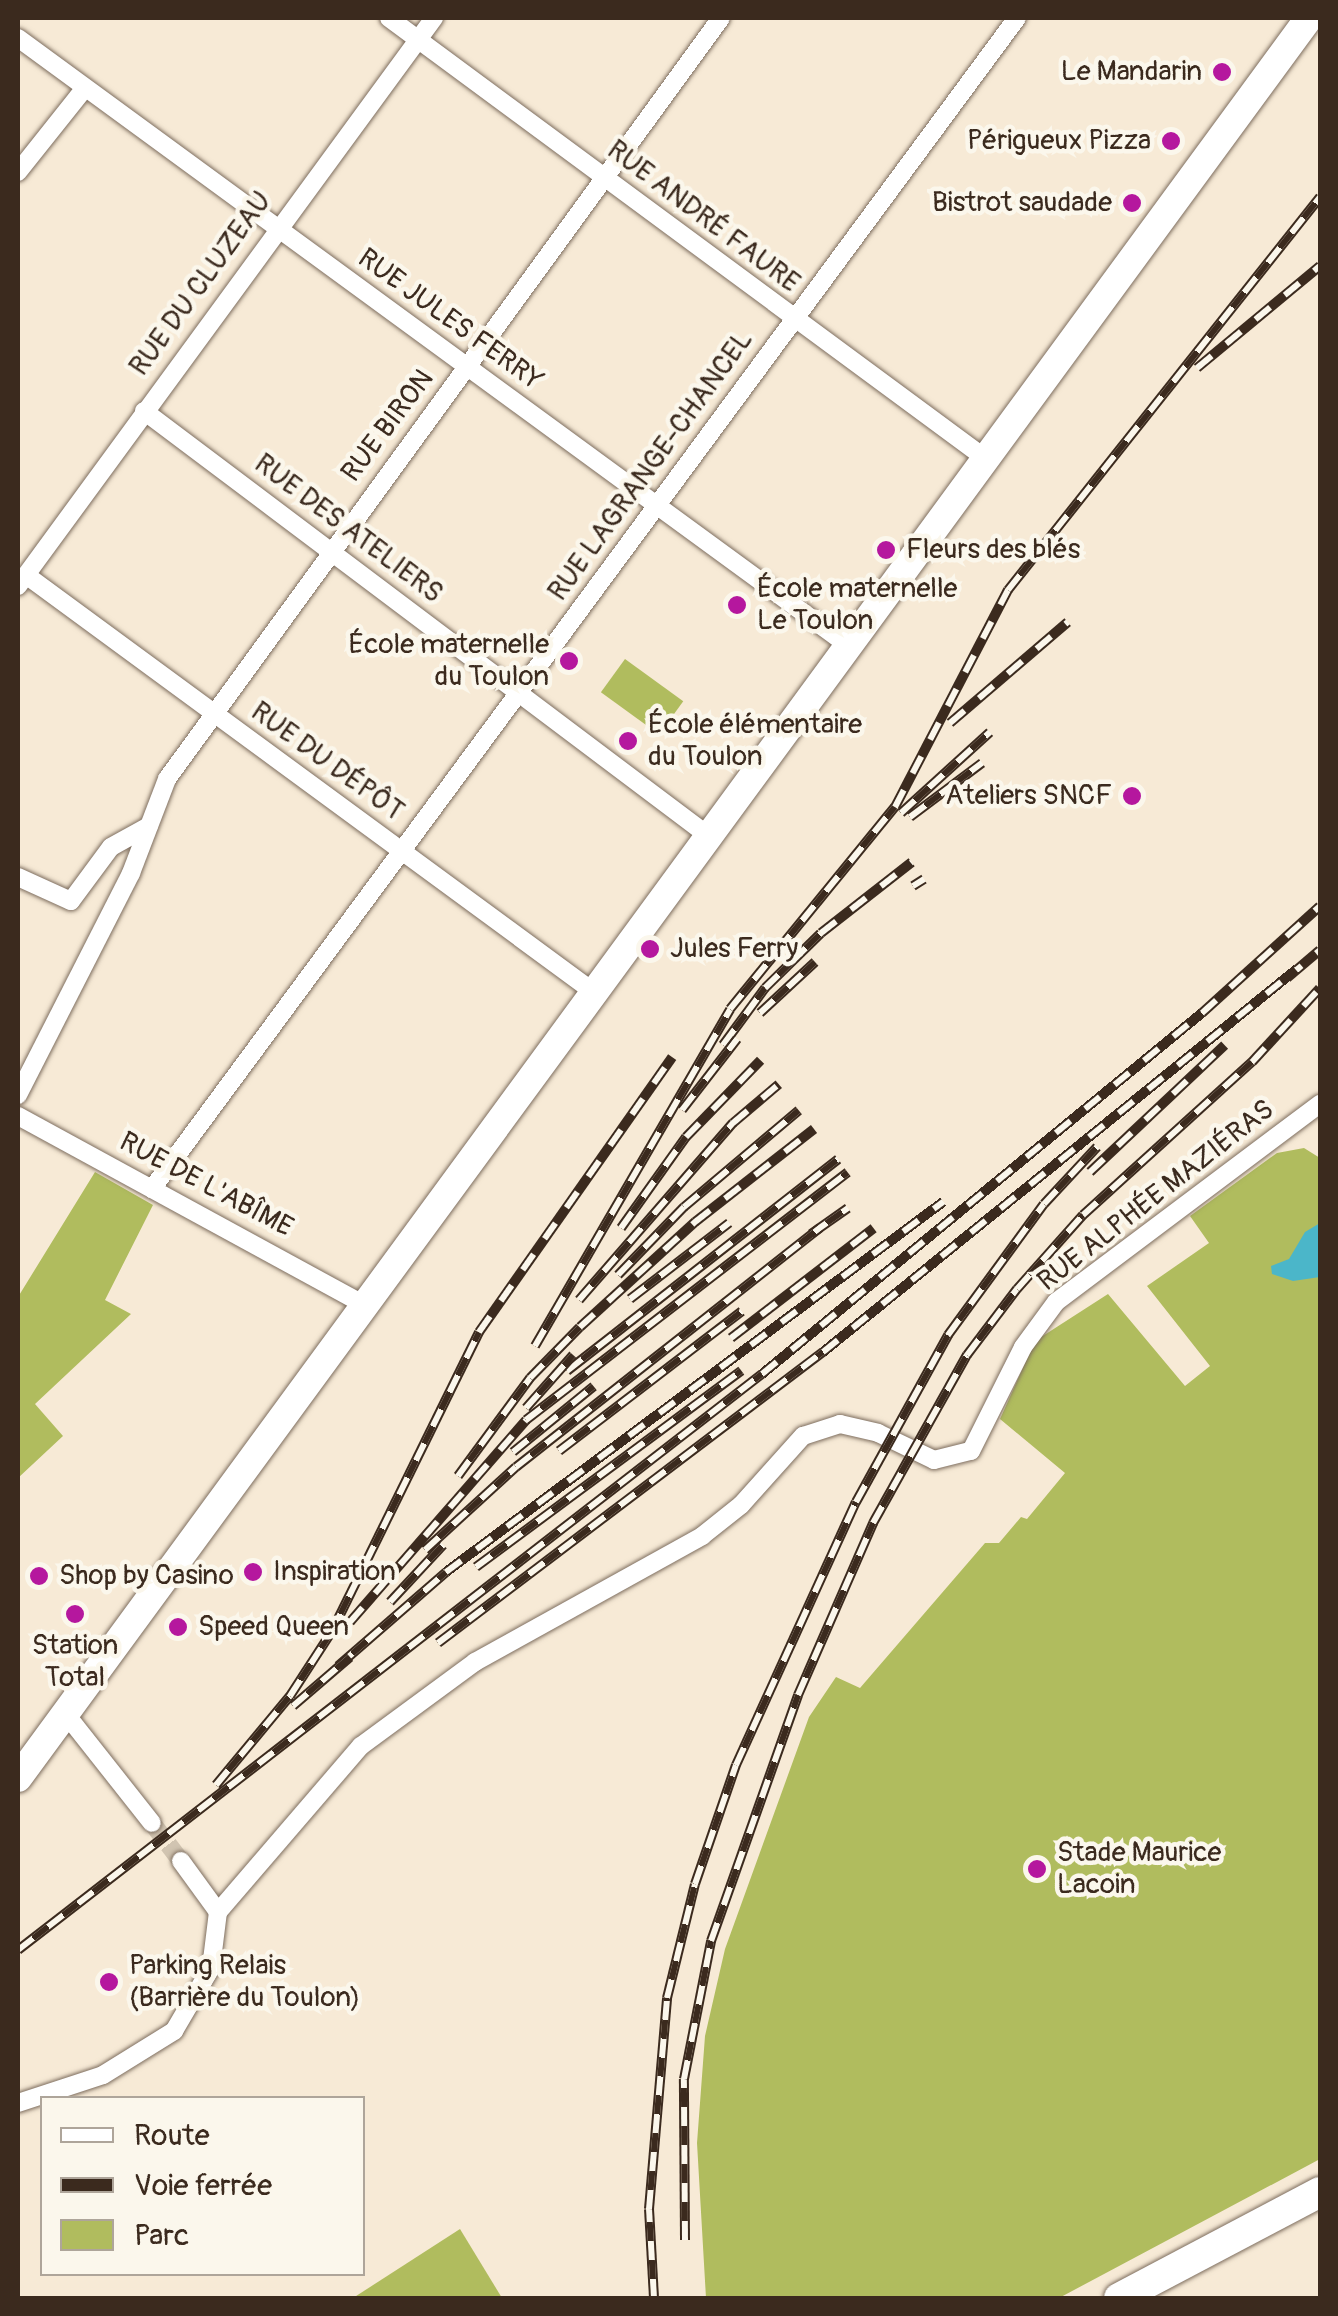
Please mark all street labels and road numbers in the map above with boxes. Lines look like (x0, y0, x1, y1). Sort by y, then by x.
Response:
street label: RUE ANDRÉ FAURE (600, 134, 806, 300)
street label: RUE DU CLUZEAU (123, 185, 279, 383)
street label: RUE JULES FERRY (351, 242, 549, 398)
street label: RUE LAGRANGE-CHANCEL (542, 324, 760, 608)
street label: RUE BIRON (335, 363, 441, 489)
street label: RUE DES ATELIERS (247, 447, 449, 611)
street label: RUE DU DÉPÔT (244, 695, 410, 829)
street label: RUE ALPHÉE MAZIÉRAS (1031, 1093, 1281, 1299)
street label: RUE DE L'ABÎME (114, 1125, 298, 1245)

